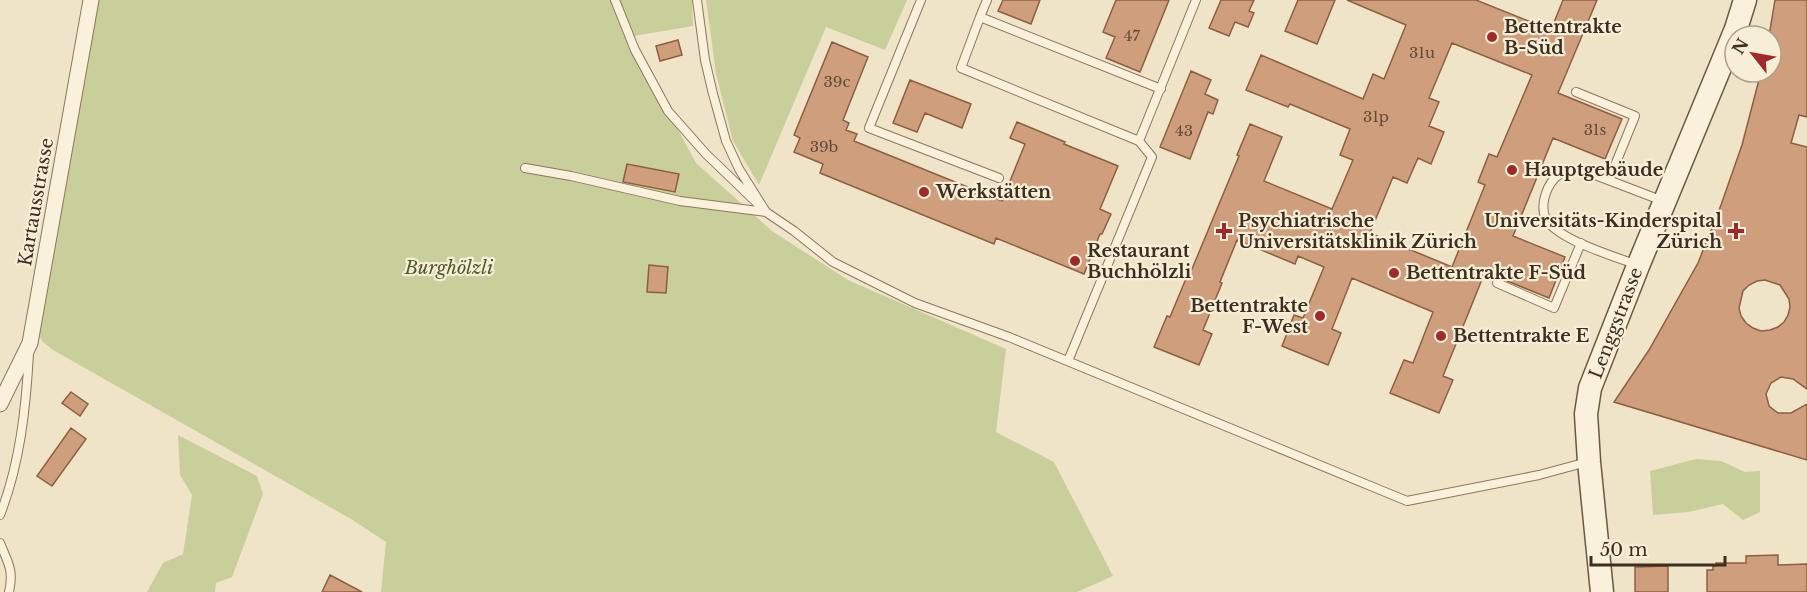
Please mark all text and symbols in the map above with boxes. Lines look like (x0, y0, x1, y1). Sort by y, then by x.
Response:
place label: Bettentrakte B-Süd (1504, 16, 1622, 59)
north arrow (1723, 24, 1783, 84)
house number: 47 (1124, 26, 1141, 45)
marker: Bettentrakte B-Süd (1485, 30, 1499, 44)
text: N (1728, 35, 1753, 58)
house number: 31u (1409, 43, 1435, 62)
house number: 39c (824, 72, 850, 91)
house number: 31p (1363, 107, 1389, 126)
house number: 31s (1584, 120, 1607, 139)
house number: 43 (1175, 121, 1193, 140)
street label: Kartausstrasse (14, 136, 58, 268)
house number: 39b (810, 137, 839, 156)
place label: Hauptgebäude (1524, 159, 1663, 181)
marker: Hauptgebäude (1505, 163, 1519, 177)
place label: Werkstätten (935, 181, 1051, 203)
marker: Werkstätten (917, 185, 931, 199)
place label: Psychiatrische Universitätsklinik Zürich (1238, 210, 1477, 253)
place label: Universitäts-Kinderspital Zürich (1484, 210, 1723, 253)
marker: Psychiatrische Universitätsklinik Zürich (1215, 222, 1233, 240)
marker: Universitäts-Kinderspital Zürich (1727, 222, 1745, 240)
place label: Restaurant Buchhölzli (1087, 240, 1192, 283)
marker: Restaurant Buchhölzli (1068, 254, 1082, 268)
park label: Burghölzli (404, 257, 494, 279)
place label: Bettentrakte F-Süd (1406, 262, 1586, 284)
street label: Lenggstrasse (1585, 264, 1647, 382)
marker: Bettentrakte F-Süd (1387, 266, 1401, 280)
place label: Bettentrakte F-West (1190, 295, 1308, 338)
marker: Bettentrakte F-West (1313, 309, 1327, 323)
place label: Bettentrakte E (1453, 325, 1590, 347)
marker: Bettentrakte E (1434, 329, 1448, 343)
scale bar (1591, 529, 1724, 567)
text: 50 m (1600, 539, 1648, 561)

